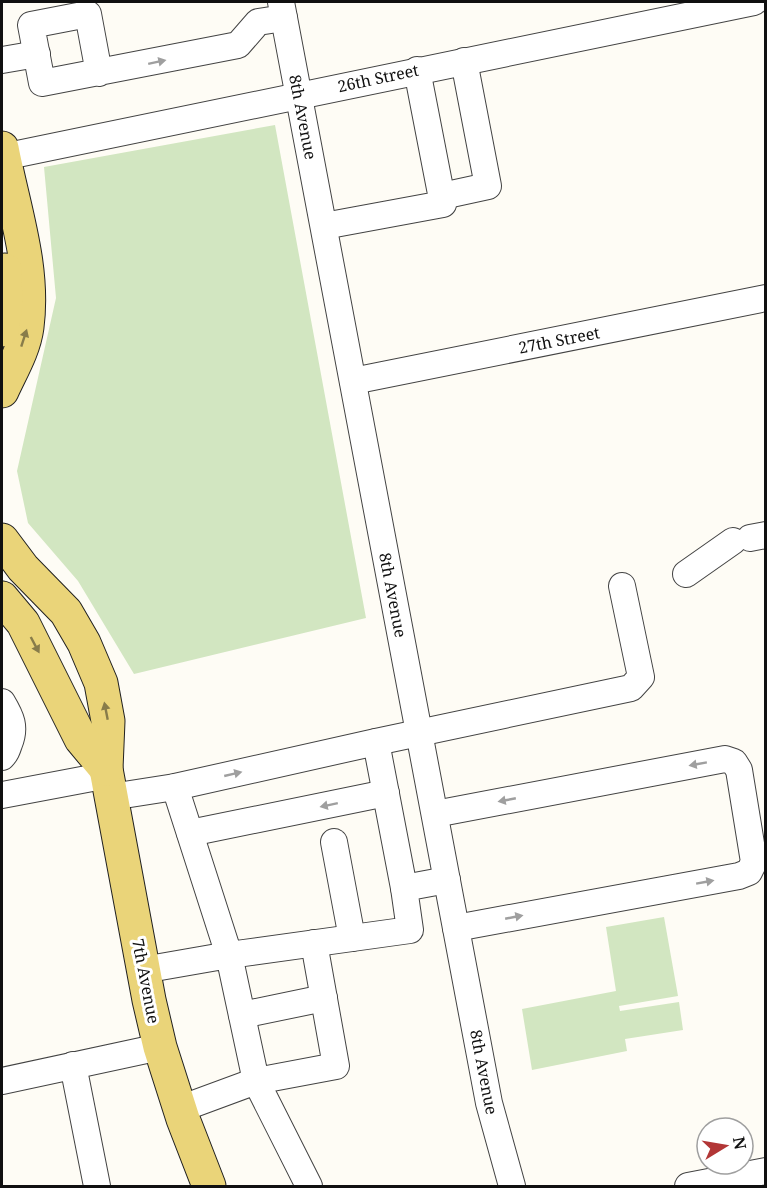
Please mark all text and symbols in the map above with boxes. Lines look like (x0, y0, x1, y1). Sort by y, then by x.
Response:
one-way arrow (147, 56, 166, 66)
street label: 26th Street (335, 59, 421, 97)
street label: 8th Avenue (284, 73, 322, 161)
street label: 27th Street (516, 321, 602, 359)
one-way arrow (20, 329, 29, 347)
street label: 8th Avenue (374, 551, 412, 639)
one-way arrow (30, 637, 40, 654)
one-way arrow (101, 701, 110, 720)
one-way arrow (689, 760, 708, 769)
one-way arrow (223, 769, 242, 778)
one-way arrow (497, 796, 516, 805)
one-way arrow (319, 801, 338, 810)
one-way arrow (696, 877, 715, 886)
one-way arrow (504, 912, 523, 921)
street label: 7th Avenue (127, 937, 165, 1025)
street label: 8th Avenue (465, 1028, 503, 1116)
north arrow (695, 1116, 755, 1176)
text: N (728, 1135, 752, 1152)

